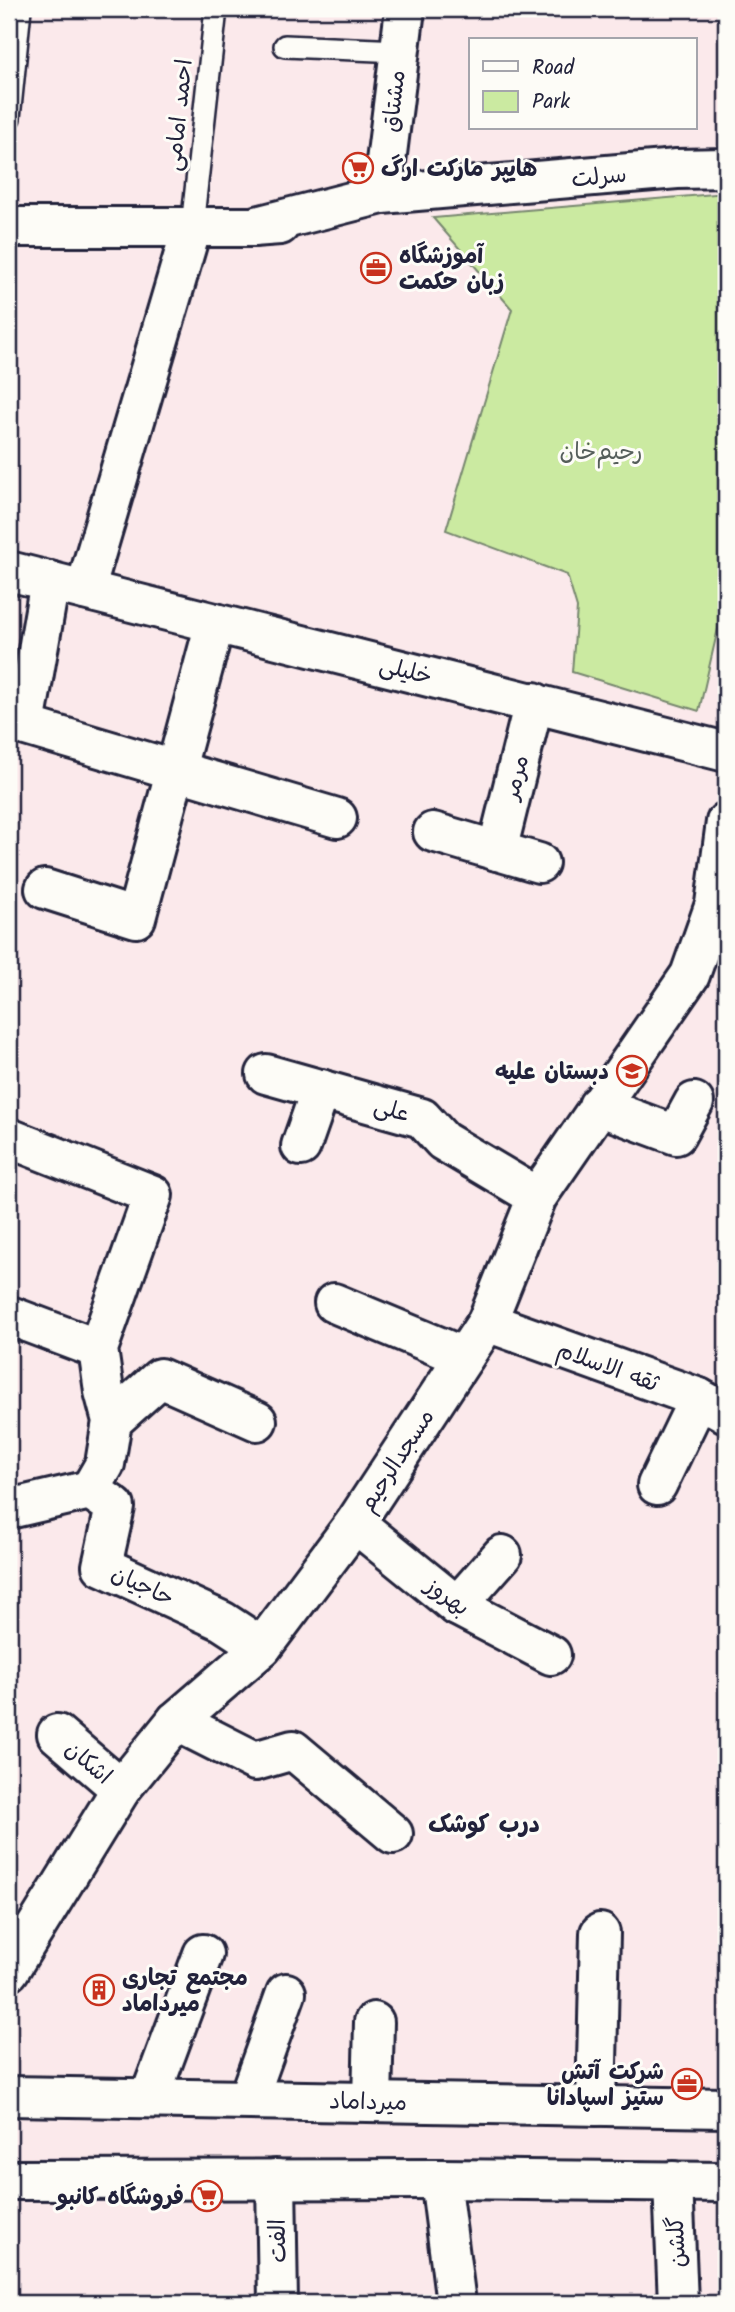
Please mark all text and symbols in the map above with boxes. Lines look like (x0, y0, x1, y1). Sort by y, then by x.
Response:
legend (469, 38, 696, 130)
text: Road (532, 52, 575, 85)
street label: احمد امامی (156, 57, 204, 173)
street label: مشتاق (373, 68, 417, 134)
text: Park (532, 86, 570, 119)
supermarket icon: هایپر مارکت ارگ (341, 151, 375, 185)
place label: هایپر مارکت ارگ (381, 152, 537, 188)
street label: سرلت (570, 158, 628, 198)
place label: آموزشگاه زبان حکمت (399, 239, 504, 301)
office icon: آموزشگاه زبان حکمت (359, 251, 393, 285)
park label: رحیم‌خان (560, 435, 642, 471)
street label: خلیلی (375, 648, 436, 696)
street label: مرمر (494, 751, 540, 806)
school or university icon: دبستان علیه (615, 1054, 649, 1088)
place label: دبستان علیه (495, 1055, 609, 1091)
street label: علی (369, 1089, 414, 1133)
street label: ثقه الاسلام (551, 1333, 664, 1403)
street label: مسجدالرحیم (351, 1402, 445, 1520)
street label: حاجیان (105, 1557, 180, 1617)
street label: بهروز (415, 1568, 477, 1626)
street label: اشکان (56, 1733, 119, 1794)
district label: درب کوشک (428, 1806, 540, 1845)
place label: مجتمع تجاری میرداماد (122, 1961, 248, 2023)
building icon: مجتمع تجاری میرداماد (82, 1973, 116, 2007)
place label: شرکت آتش ستیز اسپادانا (547, 2055, 664, 2117)
office icon: شرکت آتش ستیز اسپادانا (670, 2067, 704, 2101)
street label: میرداماد (329, 2084, 407, 2122)
supermarket icon: فروشگاه کانبو (190, 2179, 224, 2213)
place label: فروشگاه کانبو (55, 2180, 184, 2216)
street label: گلشن (659, 2215, 697, 2269)
street label: الفت (261, 2219, 297, 2263)

